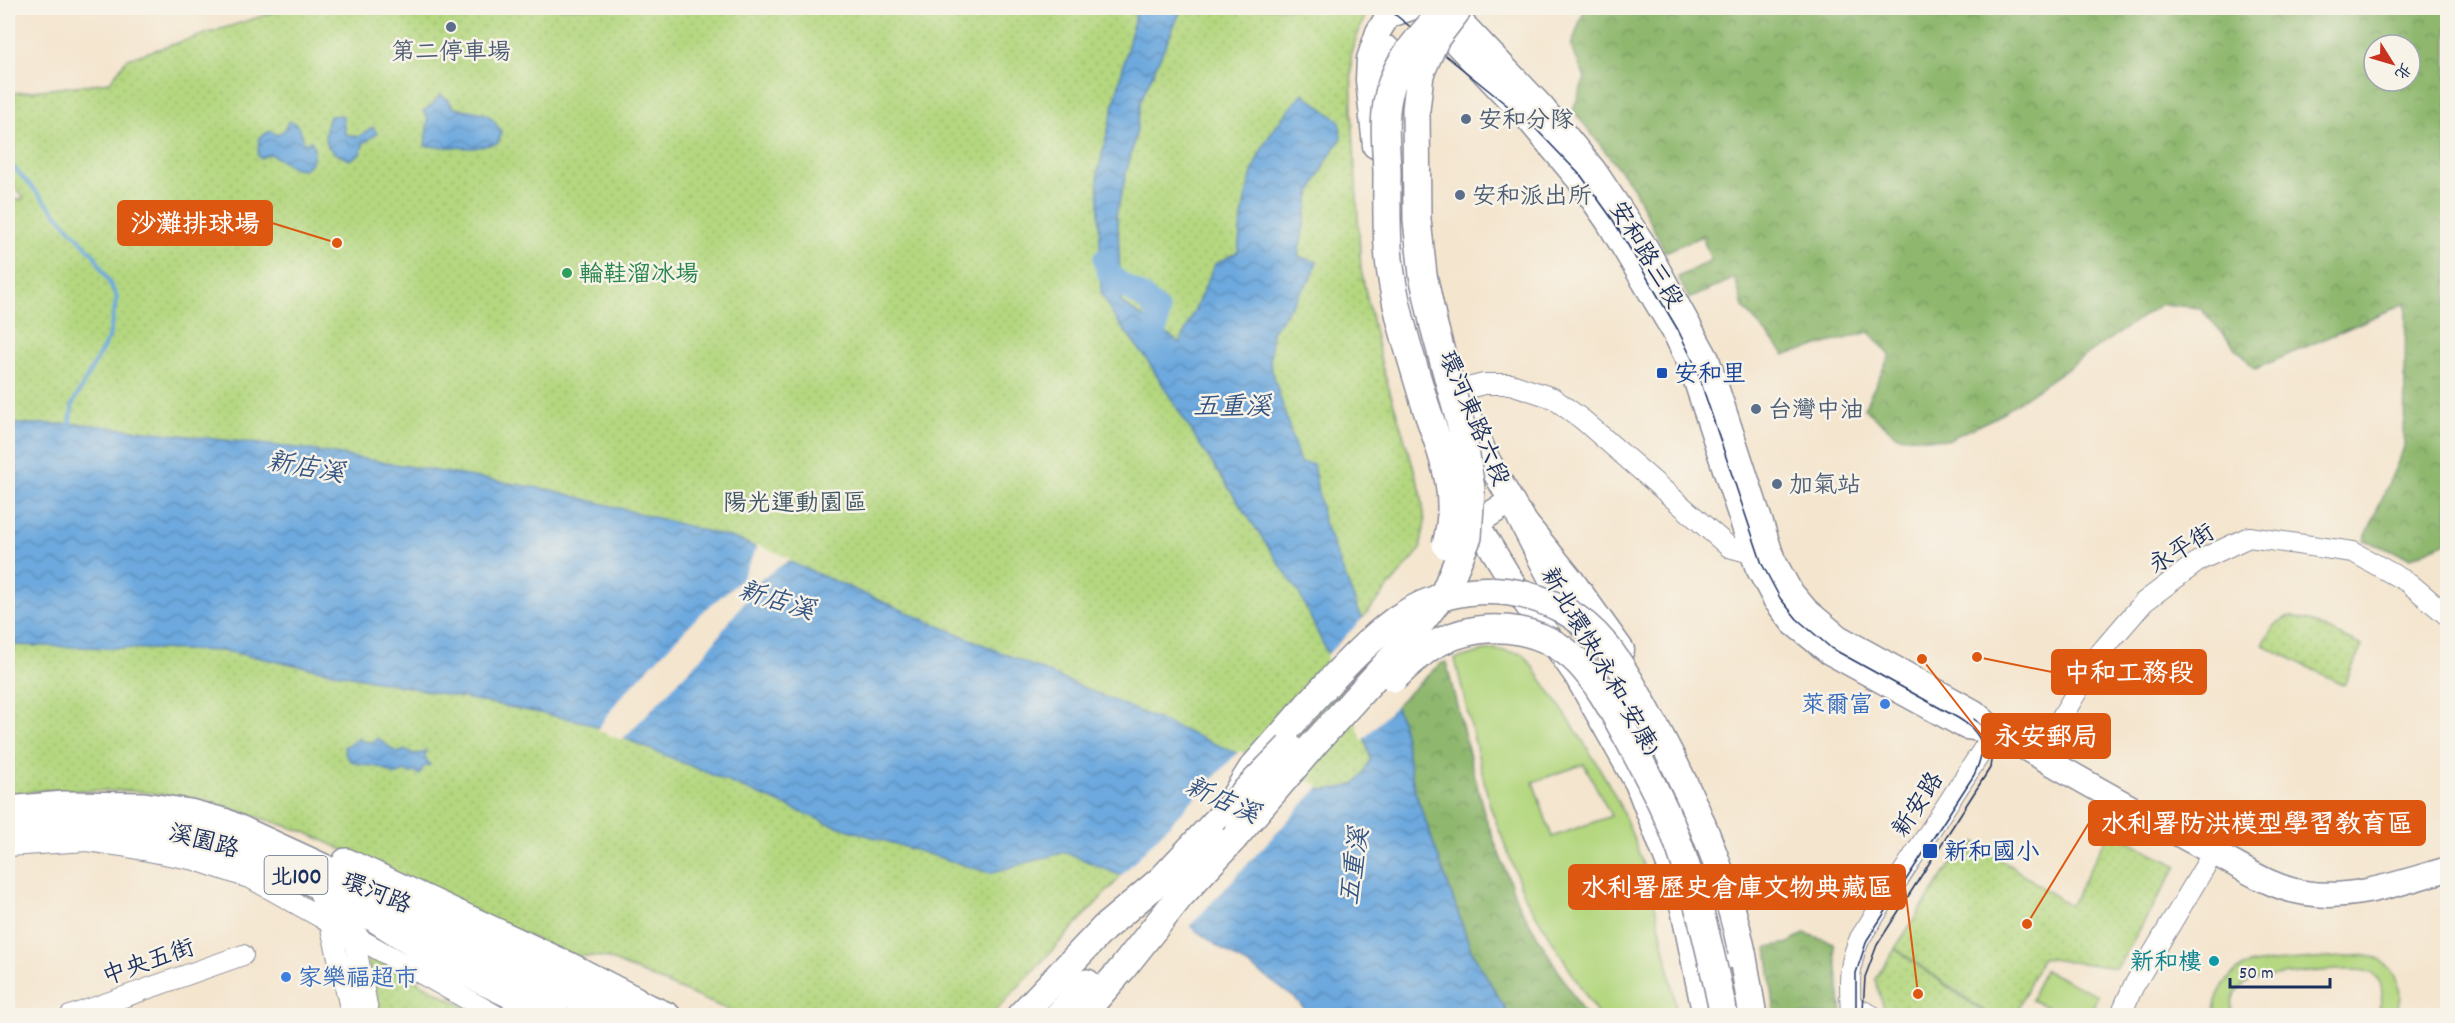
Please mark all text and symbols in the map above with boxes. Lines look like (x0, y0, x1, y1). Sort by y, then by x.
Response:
marker: 第二停車場 (444, 20, 458, 34)
north arrow (2362, 33, 2422, 93)
place label: 第二停車場 (391, 37, 511, 71)
text: 北 (2388, 57, 2416, 84)
place label: 安和分隊 (1478, 105, 1574, 139)
marker: 安和分隊 (1459, 112, 1473, 126)
place label: 安和派出所 (1472, 181, 1592, 215)
marker: 安和派出所 (1453, 188, 1467, 202)
street label: 安和路三段 (1599, 195, 1690, 316)
callout: 沙灘排球場 (118, 201, 272, 245)
text: 沙灘排球場 (130, 208, 260, 245)
place label: 輪鞋溜冰場 (579, 259, 699, 293)
marker: 輪鞋溜冰場 (560, 266, 574, 280)
street label: 環河東路六段 (1428, 346, 1516, 492)
place label: 安和里 (1674, 359, 1746, 393)
marker: 安和里 (1655, 366, 1669, 380)
water label: 五重溪 (1193, 390, 1273, 427)
place label: 台灣中油 (1768, 395, 1864, 429)
marker: 台灣中油 (1749, 402, 1763, 416)
water label: 新店溪 (264, 444, 349, 495)
place label: 加氣站 (1789, 470, 1861, 504)
marker: 加氣站 (1770, 477, 1784, 491)
park label: 陽光運動園區 (723, 488, 867, 522)
street label: 永平街 (2143, 517, 2222, 584)
street label: 新北環快(永和-安康) (1531, 562, 1666, 763)
water label: 新店溪 (733, 573, 821, 632)
callout: 中和工務段 (2052, 650, 2206, 694)
text: 中和工務段 (2064, 657, 2194, 694)
place label: 萊爾富 (1801, 690, 1873, 724)
marker: 萊爾富 (1878, 697, 1892, 711)
callout: 永安郵局 (1982, 714, 2110, 758)
text: 永安郵局 (1994, 721, 2098, 758)
street label: 新安路 (1886, 766, 1953, 845)
water label: 新店溪 (1178, 769, 1267, 836)
callout: 水利署防洪模型學習教育區 (2089, 801, 2425, 845)
text: 水利署防洪模型學習教育區 (2101, 808, 2413, 845)
street label: 溪園路 (164, 817, 242, 869)
water label: 五重溪 (1333, 823, 1380, 908)
place label: 新和國小 (1944, 837, 2040, 871)
marker: 新和國小 (1921, 842, 1939, 860)
road number: 北100 (264, 856, 328, 894)
callout: 水利署歷史倉庫文物典藏區 (1569, 865, 1905, 909)
street label: 環河路 (336, 866, 416, 924)
text: 水利署歷史倉庫文物典藏區 (1581, 872, 1893, 909)
street label: 中央五街 (98, 932, 200, 996)
place label: 新和樓 (2130, 947, 2202, 981)
scale bar (2230, 951, 2330, 989)
marker: 新和樓 (2207, 954, 2221, 968)
text: 50 m (2239, 962, 2274, 987)
place label: 家樂福超市 (298, 963, 418, 997)
marker: 家樂福超市 (279, 970, 293, 984)

